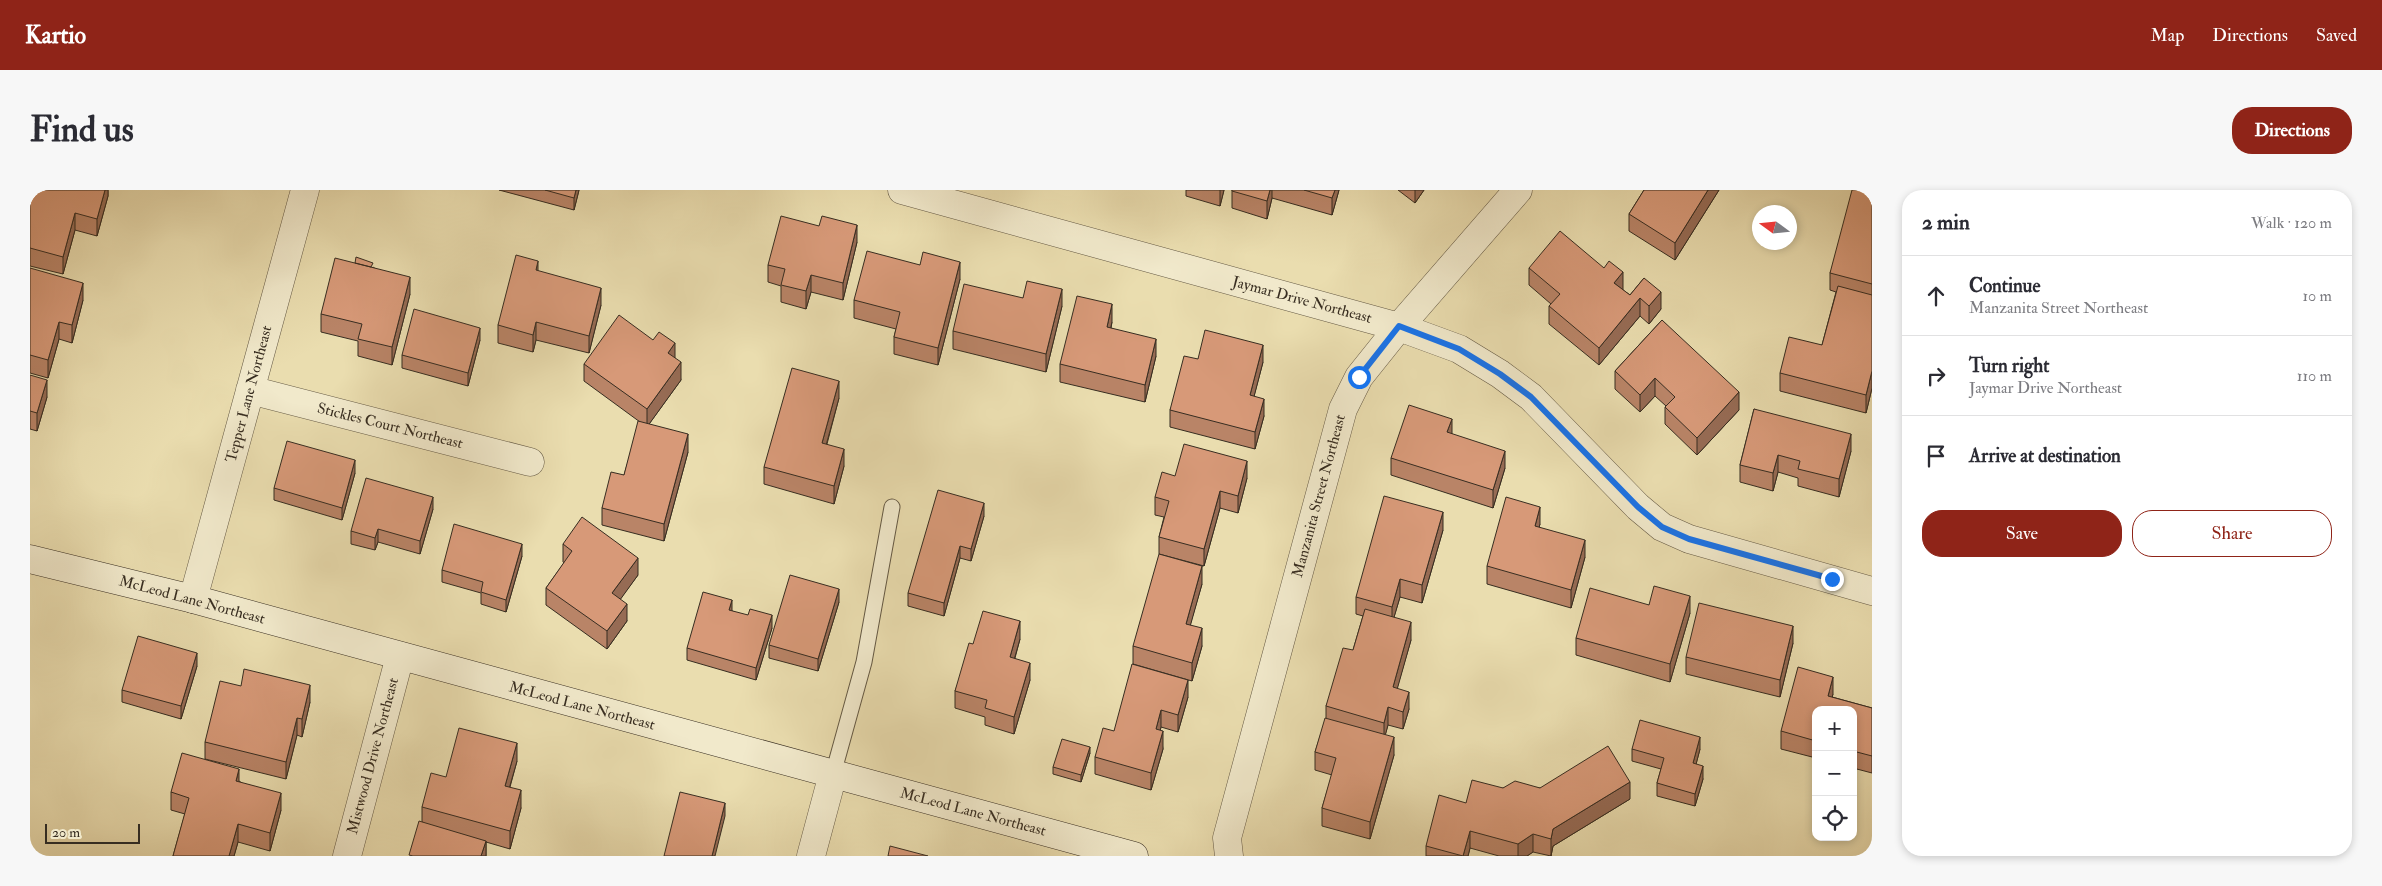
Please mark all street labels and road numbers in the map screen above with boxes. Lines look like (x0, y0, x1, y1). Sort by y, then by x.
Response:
street label: Jaymar Drive Northeast (1229, 272, 1374, 329)
street label: Tepper Lane Northeast (222, 323, 277, 465)
street label: Stickles Court Northeast (315, 399, 465, 453)
street label: Manzanita Street Northeast (1288, 412, 1350, 580)
street label: McLeod Lane Northeast (117, 571, 267, 629)
street label: Mistwood Drive Northeast (343, 676, 403, 836)
street label: McLeod Lane Northeast (507, 677, 657, 735)
street label: McLeod Lane Northeast (898, 783, 1048, 841)

